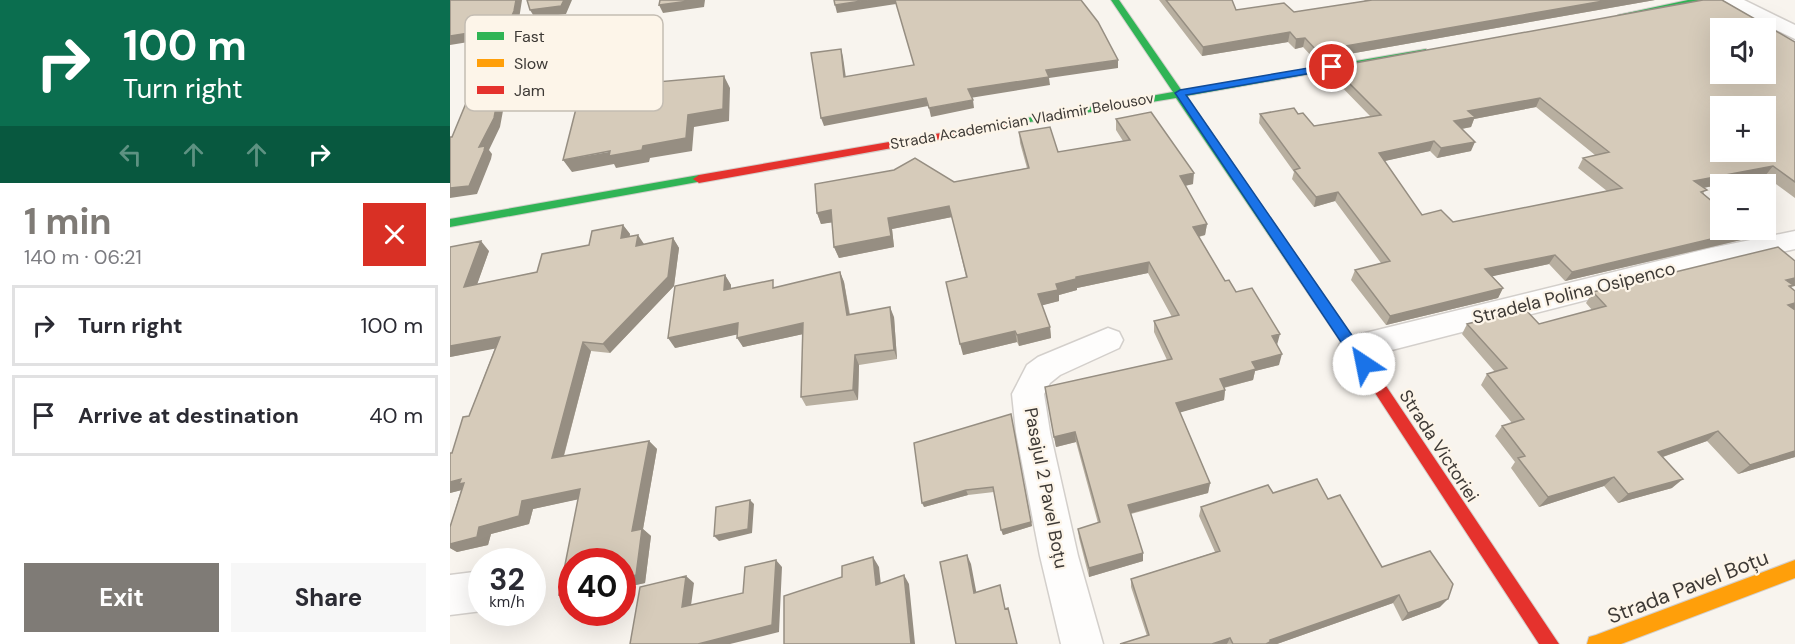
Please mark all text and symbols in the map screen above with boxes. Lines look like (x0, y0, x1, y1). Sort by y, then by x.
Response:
legend (465, 15, 663, 111)
text: 100 m (123, 18, 247, 73)
map controls (1710, 18, 1776, 240)
button: sound (1710, 18, 1776, 84)
icon: right (24, 24, 102, 102)
text: Fast (514, 26, 545, 47)
pin (1306, 41, 1357, 92)
icon: arrive (1315, 50, 1348, 83)
text: Slow (514, 53, 548, 74)
text: Turn right (123, 71, 243, 106)
text: Jam (514, 80, 545, 101)
street label: Strada Academician Vladimir Belousov (889, 88, 1155, 154)
button: + (1710, 96, 1776, 162)
icon: left (114, 138, 147, 171)
icon: ahead (177, 138, 210, 171)
icon: ahead (240, 138, 273, 171)
icon: right (303, 138, 336, 171)
button: − (1710, 174, 1776, 240)
text: 1 min (24, 198, 112, 245)
button: close (363, 203, 426, 266)
text: 140 m · 06:21 (24, 244, 142, 270)
street label: Stradela Polina Osipenco (1470, 256, 1678, 330)
icon: right (27, 309, 60, 342)
text: Turn right (78, 311, 183, 340)
text: 100 m (361, 311, 423, 340)
position arrow (1332, 332, 1396, 396)
street label: Strada Victoriei (1394, 385, 1484, 507)
icon: arrive (27, 399, 60, 432)
text: Arrive at destination (78, 401, 299, 430)
text: 40 m (369, 401, 423, 430)
street label: Pasajul 2 Pavel Boțu (1019, 406, 1073, 570)
street label: Strada Pavel Boțu (1604, 543, 1772, 631)
speed limit sign: 40 (558, 548, 636, 626)
text: 32 (489, 560, 525, 599)
button: Exit (24, 563, 219, 632)
button: Share (231, 563, 426, 632)
text: km/h (489, 592, 525, 612)

